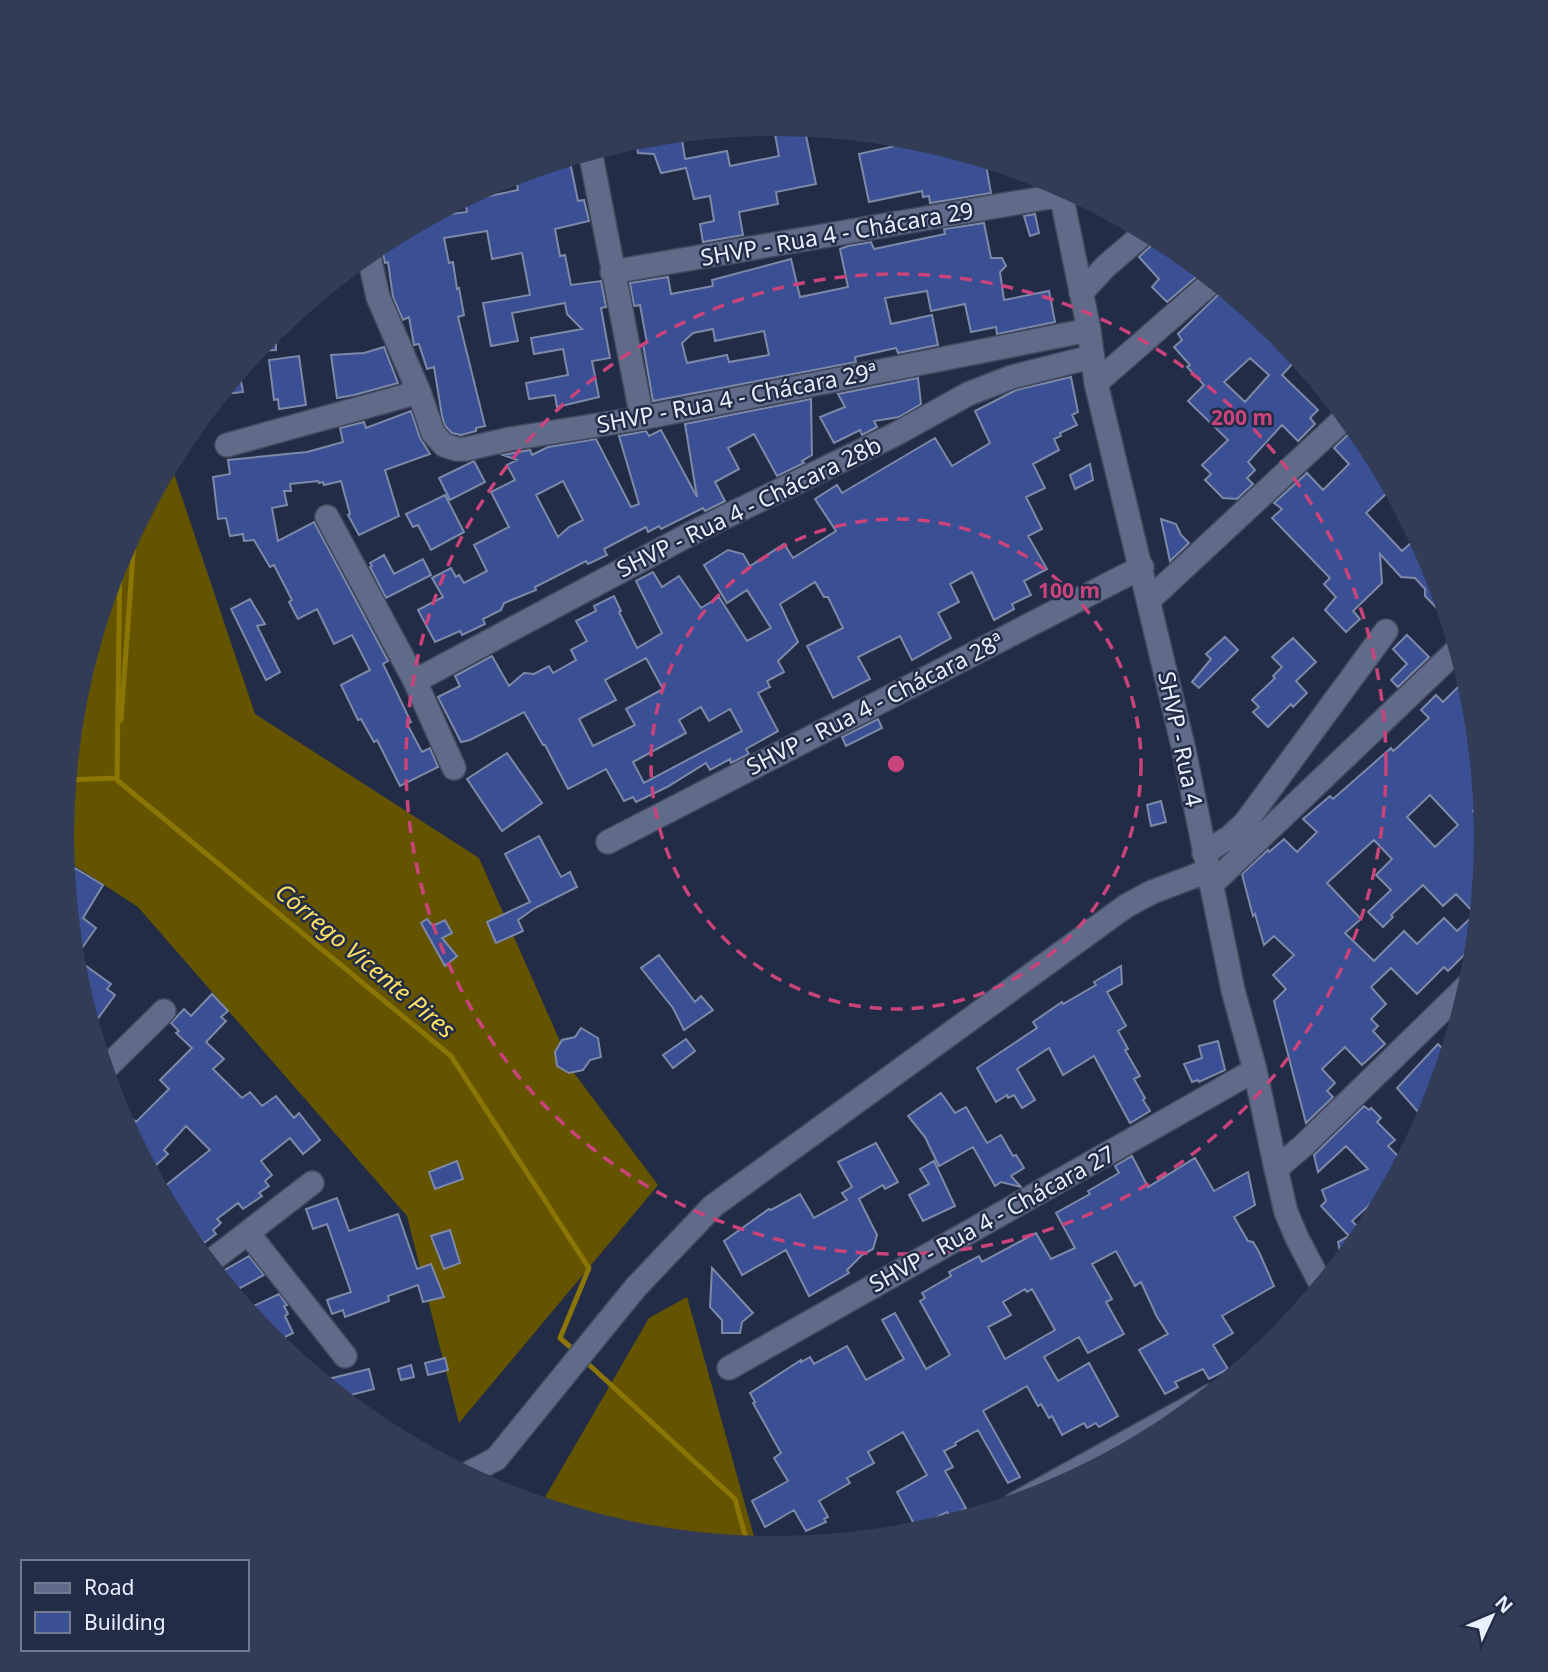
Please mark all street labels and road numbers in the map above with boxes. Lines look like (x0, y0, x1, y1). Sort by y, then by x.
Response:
street label: SHVP - Rua 4 - Chácara 29 (698, 193, 976, 273)
street label: SHVP - Rua 4 - Chácara 29ª (594, 354, 880, 440)
street label: SHVP - Rua 4 - Chácara 28b (611, 428, 886, 584)
street label: SHVP - Rua 4 - Chácara 28ª (740, 624, 1009, 782)
street label: SHVP - Rua 4 (1151, 668, 1211, 809)
street label: SHVP - Rua 4 - Chácara 27 (863, 1137, 1120, 1299)

